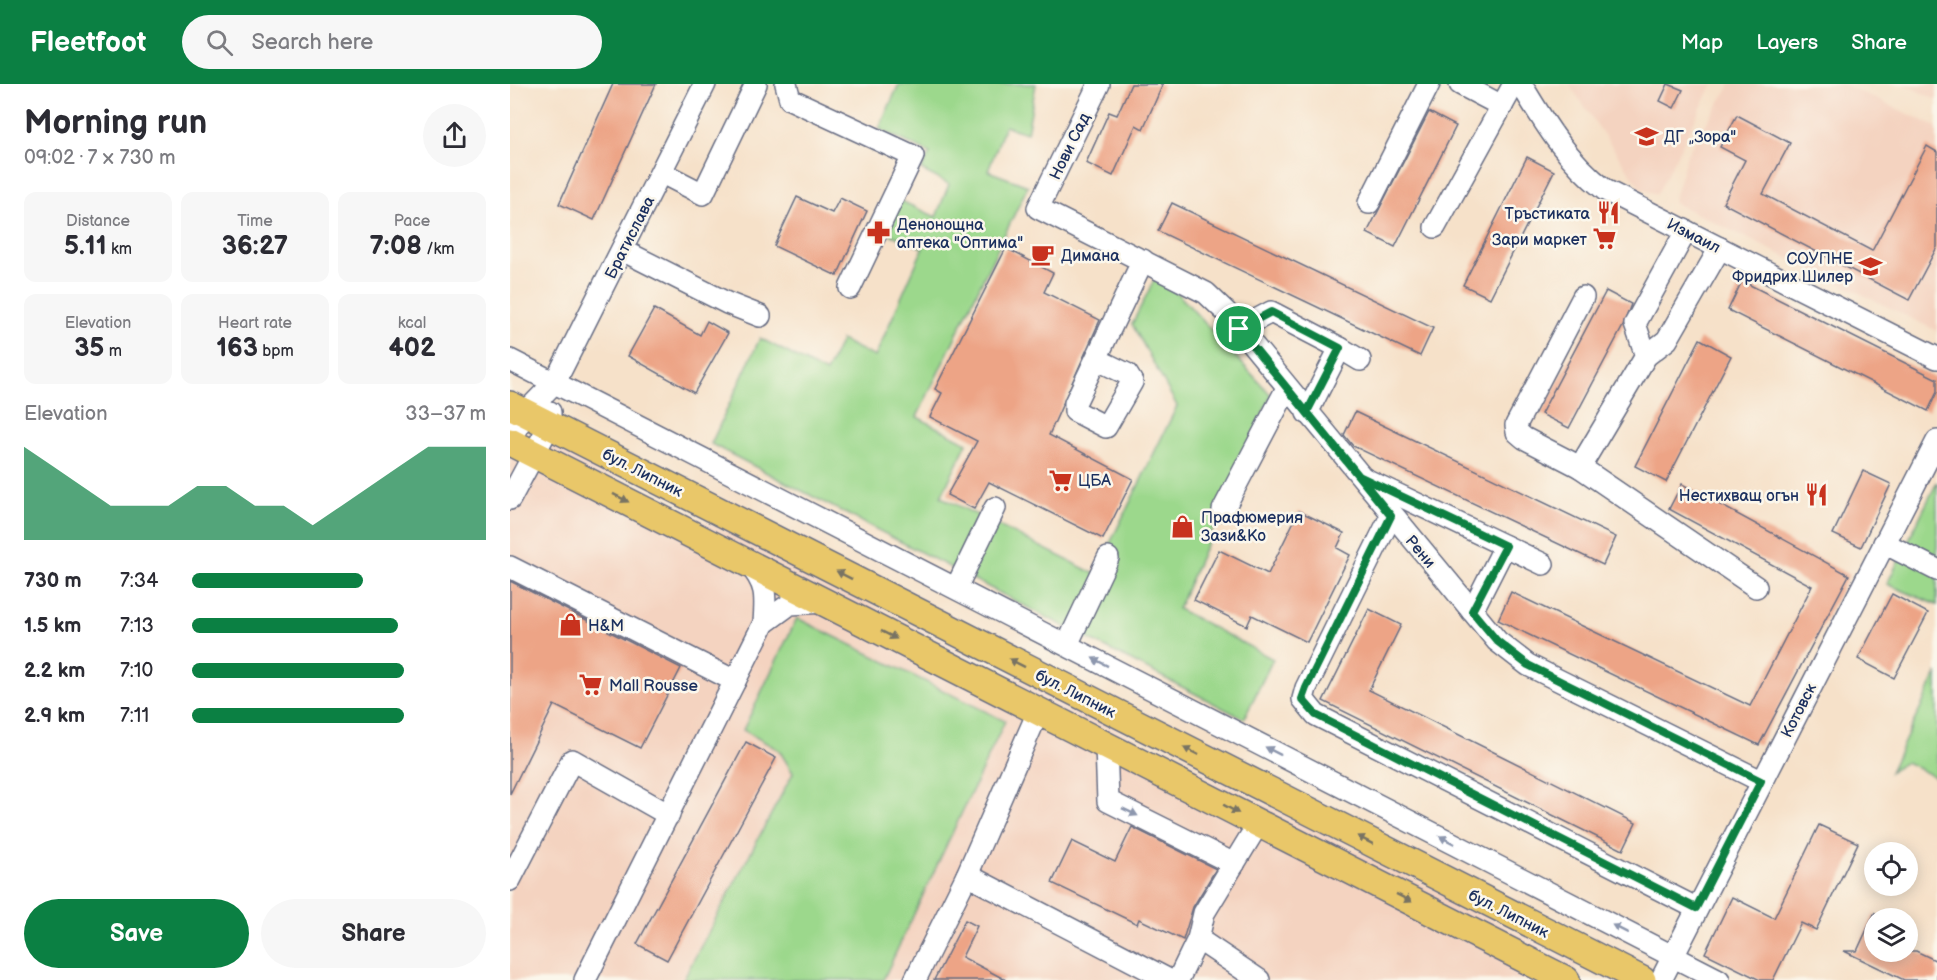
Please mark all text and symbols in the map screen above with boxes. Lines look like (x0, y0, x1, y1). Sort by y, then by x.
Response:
search box (182, 15, 602, 69)
text: Fleetfoot (30, 26, 146, 59)
icon: search (203, 26, 236, 59)
text: Search here (251, 29, 373, 56)
text: Map (1681, 30, 1723, 55)
text: Layers (1756, 30, 1818, 55)
text: Share (1851, 30, 1907, 55)
text: Morning run (24, 103, 207, 143)
button: share (423, 104, 486, 167)
street label: Нови Сад (1046, 110, 1095, 183)
school or university icon: ДГ „Зора" (1633, 123, 1659, 149)
place label: ДГ „Зора" (1664, 128, 1736, 147)
text: 09:02 · 7 × 730 m (24, 146, 175, 170)
street label: Братислава (601, 193, 660, 282)
restaurant icon: Тръстиката (1595, 200, 1621, 226)
place label: Тръстиката (1504, 205, 1591, 224)
text: Distance (66, 212, 130, 231)
text: Time (237, 212, 273, 231)
text: Pace (394, 212, 430, 231)
street label: Измаил (1663, 215, 1723, 258)
place label: Денонощна аптека "Оптима" (897, 216, 1023, 253)
pharmacy icon: Денонощна аптека "Оптима" (866, 220, 892, 246)
supermarket icon: Зари маркет (1592, 226, 1618, 252)
text: 5.11 (64, 231, 107, 262)
text: 36:27 (222, 231, 288, 262)
text: 7:08 (369, 231, 422, 262)
place label: Зари маркет (1492, 231, 1588, 250)
text: km (107, 240, 132, 259)
text: /km (422, 240, 455, 259)
cafe icon: Димана (1030, 242, 1056, 268)
place label: Димана (1061, 247, 1120, 266)
place label: СОУПНЕ Фридрих Шилер (1732, 250, 1853, 287)
school or university icon: СОУПНЕ Фридрих Шилер (1858, 254, 1884, 280)
pin (1213, 303, 1264, 354)
icon: arrive (1222, 312, 1255, 345)
text: Elevation (65, 314, 131, 333)
text: Heart rate (218, 314, 292, 333)
text: kcal (398, 314, 426, 333)
text: 35 (74, 333, 104, 364)
text: 163 (216, 333, 258, 364)
text: 402 (388, 333, 436, 364)
text: m (104, 342, 122, 361)
text: bpm (258, 342, 294, 361)
text: Elevation (24, 402, 107, 426)
text: 33–37 m (405, 402, 486, 426)
street label: бул. Липник (599, 445, 686, 502)
supermarket icon: ЦБА (1047, 467, 1073, 493)
place label: ЦБА (1078, 472, 1111, 491)
restaurant icon: Нестихващ огън (1804, 482, 1830, 508)
place label: Нестихващ огън (1679, 487, 1799, 506)
one-way arrow (613, 493, 630, 503)
place label: Прафюмерия Зази&Ко (1201, 509, 1303, 546)
shop icon: Прафюмерия Зази&Ко (1170, 513, 1196, 539)
street label: Рени (1401, 532, 1439, 572)
text: 730 m (24, 569, 82, 593)
text: 7:34 (120, 569, 158, 593)
one-way arrow (835, 570, 852, 579)
shop icon: H&M (557, 612, 583, 638)
text: 1.5 km (24, 614, 81, 638)
text: 7:13 (120, 614, 154, 638)
place label: H&M (588, 617, 624, 636)
one-way arrow (880, 630, 897, 639)
one-way arrow (1091, 657, 1108, 667)
one-way arrow (1009, 658, 1026, 668)
text: 2.2 km (24, 659, 85, 683)
text: 7:10 (120, 659, 153, 683)
street label: бул. Липник (1032, 666, 1119, 723)
supermarket icon: Mall Rousse (578, 672, 604, 698)
place label: Mall Rousse (609, 677, 698, 696)
street label: Котовск (1778, 680, 1821, 741)
text: 2.9 km (24, 704, 85, 728)
text: 7:11 (120, 704, 149, 728)
one-way arrow (1265, 746, 1282, 756)
one-way arrow (1183, 747, 1200, 756)
one-way arrow (1223, 804, 1240, 814)
one-way arrow (1121, 807, 1138, 816)
one-way arrow (1357, 835, 1374, 844)
one-way arrow (1438, 835, 1456, 845)
map controls (1864, 842, 1918, 962)
button: locate (1864, 842, 1918, 896)
street label: бул. Липник (1465, 886, 1552, 943)
one-way arrow (1396, 893, 1413, 903)
button: Save (24, 899, 249, 968)
button: Share (261, 899, 486, 968)
button: layers (1864, 908, 1918, 962)
one-way arrow (1612, 924, 1629, 933)

